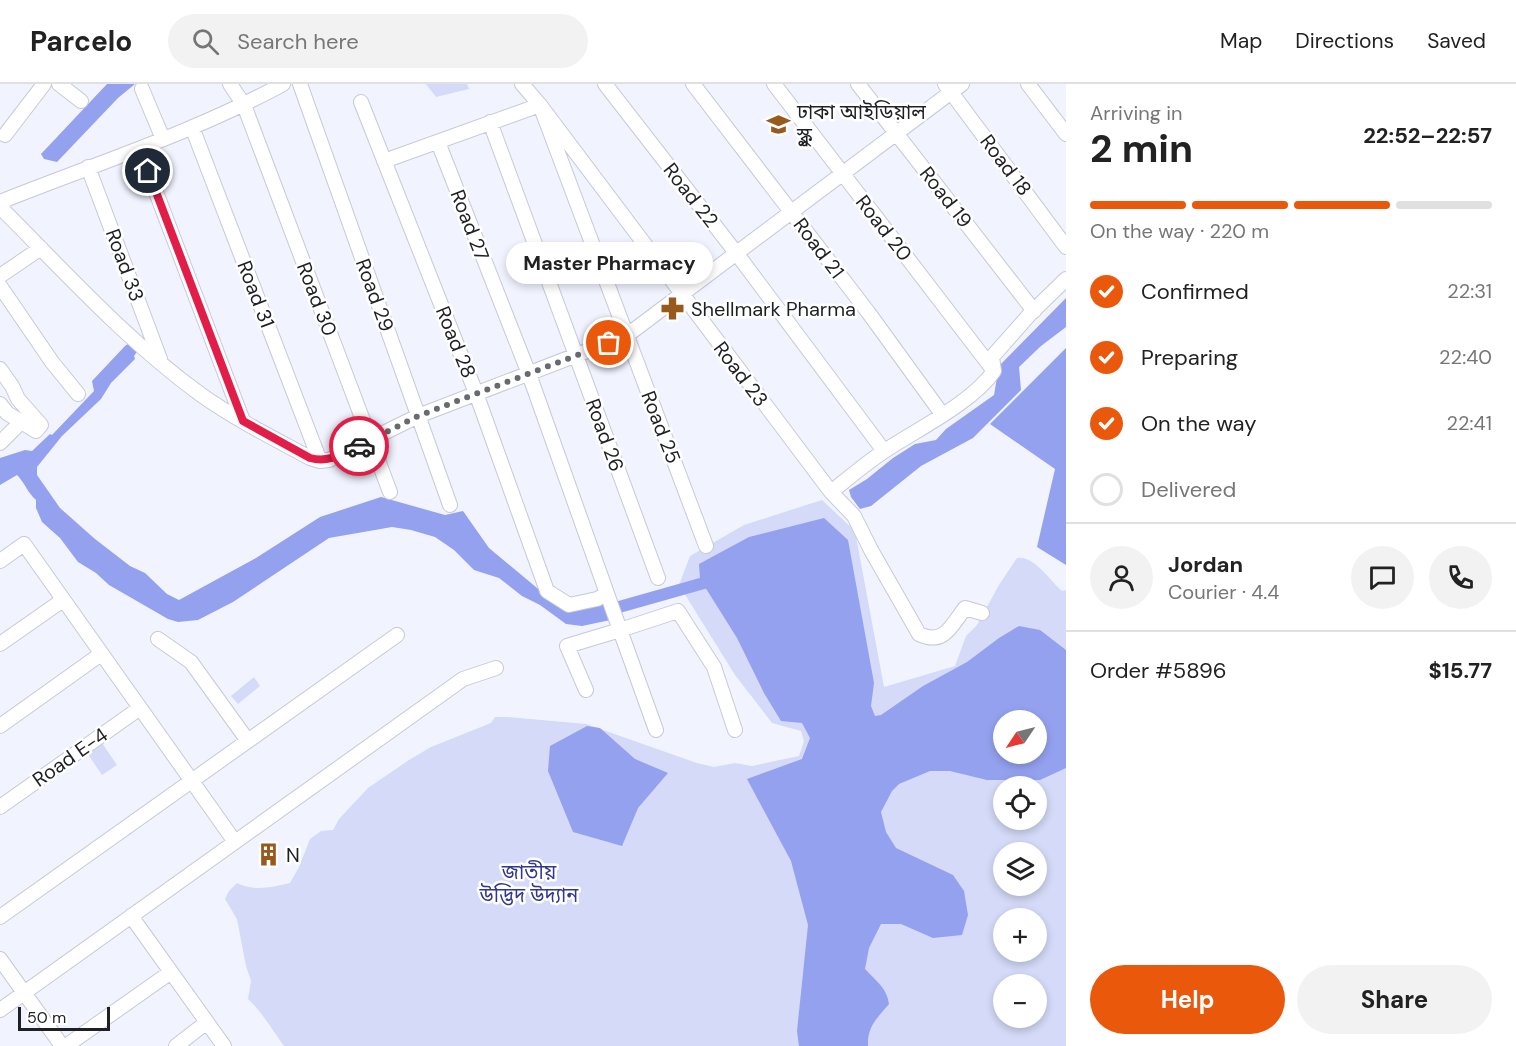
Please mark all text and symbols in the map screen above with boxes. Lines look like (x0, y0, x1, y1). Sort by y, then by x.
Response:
search box (168, 14, 588, 68)
text: Parcelo (30, 23, 132, 60)
icon: search (189, 25, 222, 58)
text: Search here (237, 27, 359, 56)
text: Map (1220, 27, 1262, 55)
text: Directions (1295, 27, 1394, 55)
text: Saved (1427, 27, 1486, 55)
place label: ঢাকা আইডিয়াল স্কুল (796, 99, 926, 148)
text: Arriving in (1090, 100, 1182, 126)
school or university icon: ঢাকা আইডিয়াল স্কুল (766, 111, 792, 137)
text: 22:52–22:57 (1363, 121, 1492, 150)
text: 2 min (1090, 123, 1193, 174)
street label: Road 18 (974, 129, 1038, 201)
pin (122, 145, 173, 196)
icon: home (131, 154, 164, 187)
street label: Road 22 (658, 157, 724, 233)
street label: Road 19 (914, 161, 978, 233)
street label: Road 27 (445, 186, 495, 264)
street label: Road 20 (850, 190, 918, 266)
street label: Road 21 (788, 212, 850, 284)
text: On the way · 220 m (1090, 218, 1269, 244)
street label: Road 33 (100, 225, 150, 305)
callout: Master Pharmacy (506, 241, 712, 283)
text: Master Pharmacy (523, 250, 696, 276)
street label: Road 29 (350, 255, 400, 335)
street label: Road 31 (231, 257, 281, 331)
street label: Road 30 (291, 258, 343, 340)
icon: check (1090, 275, 1123, 308)
text: Confirmed (1141, 277, 1249, 306)
text: 22:31 (1447, 278, 1492, 304)
pharmacy icon: Shellmark Pharma (660, 296, 686, 322)
place label: Shellmark Pharma (691, 296, 856, 322)
street label: Road 28 (430, 302, 482, 382)
pin (583, 317, 634, 368)
icon: bag (592, 326, 625, 359)
street label: Road 23 (708, 336, 774, 412)
icon: check (1090, 341, 1123, 374)
text: Preparing (1141, 343, 1238, 372)
text: 22:40 (1439, 344, 1492, 370)
street label: Road 25 (635, 387, 687, 467)
street label: Road 26 (580, 395, 630, 475)
icon: check (1090, 407, 1123, 440)
text: On the way (1141, 409, 1256, 438)
text: 22:41 (1447, 410, 1492, 436)
courier (329, 416, 389, 476)
icon: car (343, 430, 376, 463)
text: Delivered (1141, 475, 1236, 504)
button: person (1090, 546, 1153, 609)
button: chat (1351, 546, 1414, 609)
button: phone (1429, 546, 1492, 609)
text: Jordan (1168, 550, 1243, 579)
text: Courier · 4.4 (1168, 579, 1279, 605)
text: Order #5896 (1090, 656, 1227, 685)
text: $15.77 (1429, 656, 1492, 685)
north arrow (993, 710, 1047, 764)
map controls (993, 710, 1047, 1028)
street label: Road E-4 (27, 722, 113, 792)
button: locate (993, 776, 1047, 830)
building icon: N (255, 842, 281, 868)
place label: N (286, 842, 300, 868)
button: layers (993, 842, 1047, 896)
park label: জাতীয় উদ্ভিদ উদ্যান (479, 859, 579, 908)
button: + (993, 908, 1047, 962)
button: Help (1090, 965, 1285, 1034)
button: Share (1297, 965, 1492, 1034)
button: − (993, 974, 1047, 1028)
scale bar (18, 1004, 110, 1032)
text: 50 m (27, 1007, 66, 1028)

